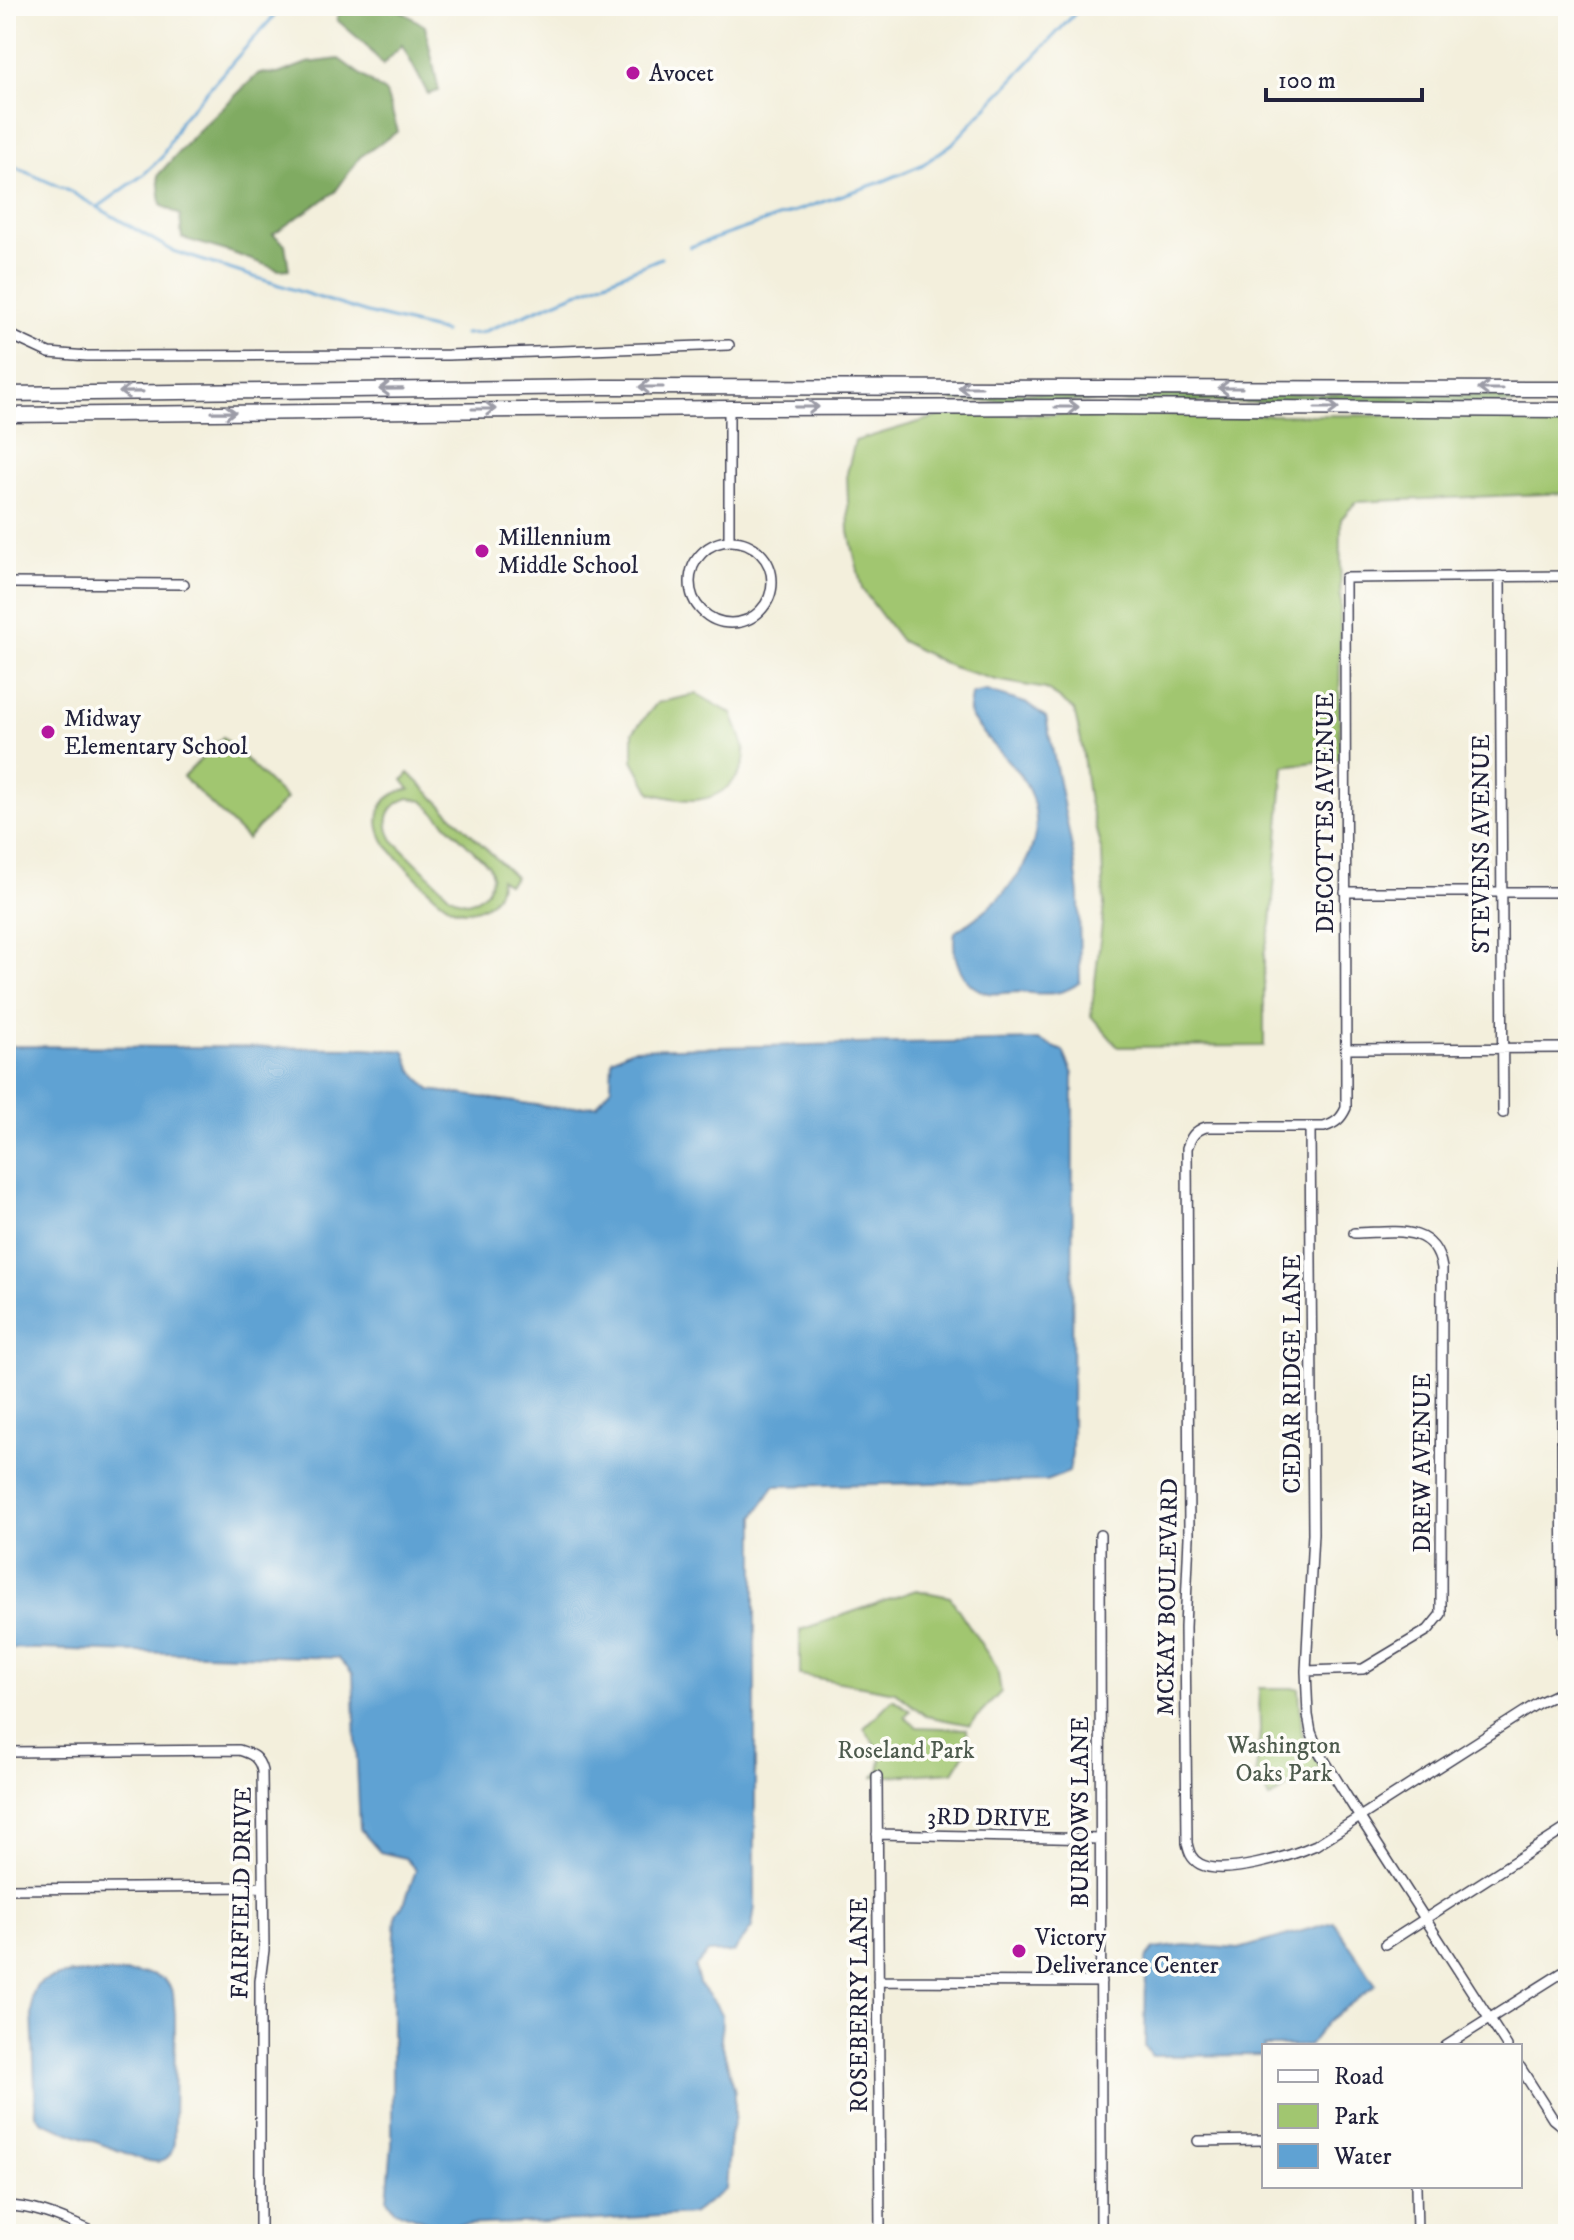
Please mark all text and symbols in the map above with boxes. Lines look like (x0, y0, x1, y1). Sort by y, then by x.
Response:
scale bar (1266, 52, 1422, 102)
place label: Avocet (649, 59, 714, 89)
marker: Avocet (624, 64, 642, 82)
text: 100 m (1278, 66, 1336, 96)
one-way arrow (638, 379, 665, 395)
one-way arrow (957, 379, 984, 395)
one-way arrow (1217, 380, 1244, 396)
one-way arrow (378, 381, 405, 397)
one-way arrow (1477, 381, 1504, 397)
one-way arrow (118, 385, 145, 400)
one-way arrow (793, 399, 820, 415)
one-way arrow (1053, 399, 1080, 415)
one-way arrow (1313, 400, 1340, 416)
one-way arrow (470, 401, 497, 417)
one-way arrow (210, 404, 237, 420)
place label: Millennium Middle School (498, 523, 639, 581)
marker: Millennium Middle School (473, 542, 491, 560)
street label: DECOTTES AVENUE (1311, 692, 1341, 934)
place label: Midway Elementary School (64, 704, 248, 762)
marker: Midway Elementary School (39, 723, 57, 741)
street label: STEVENS AVENUE (1467, 734, 1497, 954)
street label: CEDAR RIDGE LANE (1278, 1254, 1308, 1494)
street label: DREW AVENUE (1408, 1373, 1438, 1553)
street label: MCKAY BOULEVARD (1151, 1478, 1185, 1716)
street label: BURROWS LANE (1066, 1716, 1096, 1908)
park label: Washington Oaks Park (1226, 1731, 1341, 1789)
park label: Roseland Park (837, 1736, 975, 1766)
street label: FAIRFIELD DRIVE (225, 1786, 259, 2000)
street label: 3RD DRIVE (927, 1802, 1051, 1834)
street label: ROSEBERRY LANE (845, 1897, 875, 2113)
place label: Victory Deliverance Center (1034, 1923, 1219, 1981)
marker: Victory Deliverance Center (1010, 1942, 1028, 1960)
legend (1262, 2044, 1522, 2188)
text: Road (1334, 2062, 1384, 2092)
text: Park (1334, 2102, 1379, 2132)
text: Water (1333, 2142, 1391, 2172)

